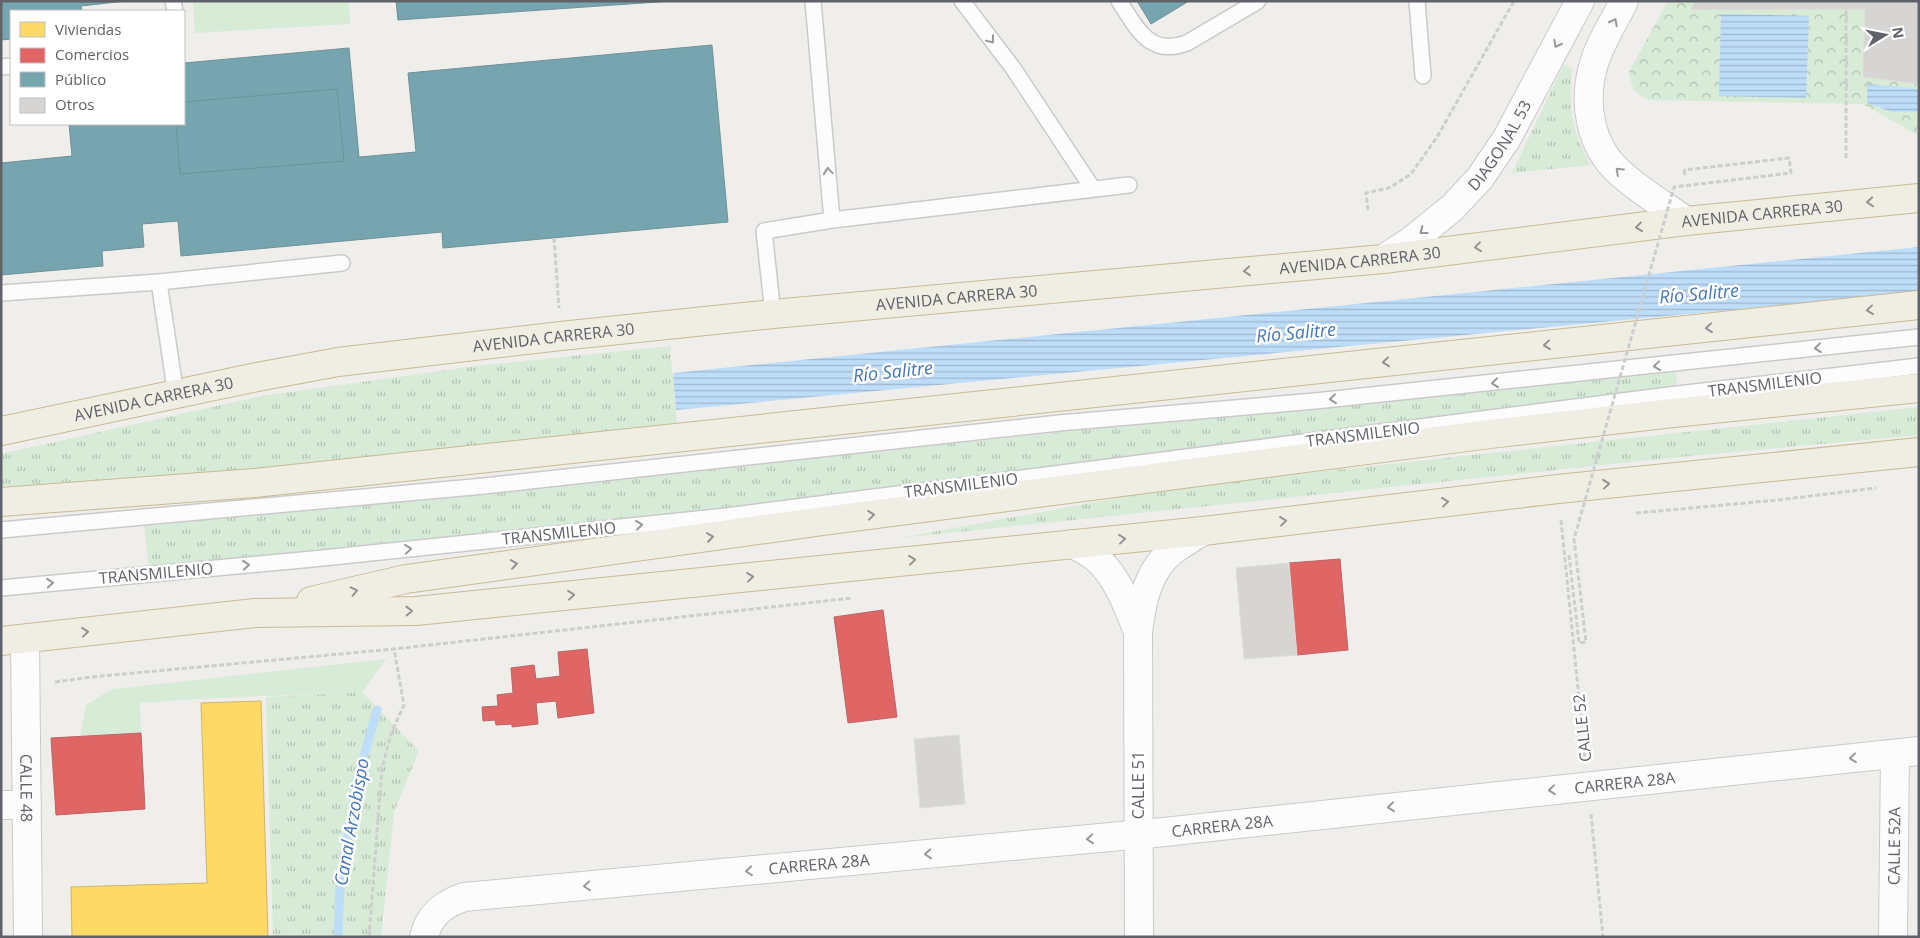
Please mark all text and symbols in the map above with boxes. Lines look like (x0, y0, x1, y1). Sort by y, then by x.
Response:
legend (10, 10, 185, 125)
north arrow (1860, 10, 1910, 60)
one-way arrow (1608, 18, 1618, 27)
text: Viviendas (55, 19, 121, 39)
text: N (1888, 25, 1909, 40)
one-way arrow (986, 34, 994, 43)
one-way arrow (1553, 39, 1563, 48)
text: Comercios (55, 44, 129, 64)
text: Público (55, 69, 106, 89)
text: Otros (55, 94, 94, 114)
street label: DIAGONAL 53 (1463, 96, 1536, 195)
one-way arrow (823, 167, 834, 175)
one-way arrow (1616, 168, 1625, 177)
street label: AVENIDA CARRERA 30 (1680, 195, 1844, 232)
one-way arrow (1866, 196, 1874, 207)
one-way arrow (1635, 221, 1643, 232)
one-way arrow (1419, 225, 1429, 234)
street label: AVENIDA CARRERA 30 (1278, 241, 1442, 279)
one-way arrow (1473, 241, 1481, 252)
one-way arrow (1242, 265, 1250, 276)
water label: Río Salitre (1658, 278, 1740, 308)
street label: AVENIDA CARRERA 30 (875, 279, 1038, 316)
one-way arrow (1866, 304, 1874, 315)
street label: AVENIDA CARRERA 30 (472, 317, 635, 357)
water label: Río Salitre (1255, 317, 1337, 347)
one-way arrow (1704, 322, 1712, 333)
one-way arrow (1543, 339, 1551, 350)
one-way arrow (1814, 342, 1822, 353)
water label: Río Salitre (852, 355, 934, 387)
one-way arrow (1381, 356, 1389, 367)
one-way arrow (1652, 360, 1660, 371)
street label: TRANSMILENIO (1707, 366, 1823, 402)
street label: AVENIDA CARRERA 30 (72, 371, 235, 426)
one-way arrow (1491, 377, 1499, 388)
one-way arrow (1329, 393, 1337, 404)
street label: TRANSMILENIO (1305, 416, 1421, 452)
street label: TRANSMILENIO (903, 467, 1019, 503)
one-way arrow (1603, 479, 1611, 490)
one-way arrow (1441, 497, 1449, 508)
one-way arrow (867, 510, 875, 521)
street label: TRANSMILENIO (501, 516, 617, 550)
one-way arrow (1280, 516, 1288, 527)
one-way arrow (636, 520, 644, 531)
one-way arrow (706, 532, 714, 543)
one-way arrow (1118, 534, 1126, 545)
one-way arrow (404, 544, 412, 555)
one-way arrow (908, 555, 916, 566)
street label: TRANSMILENIO (98, 557, 214, 589)
one-way arrow (511, 559, 519, 570)
one-way arrow (243, 560, 251, 571)
one-way arrow (746, 572, 754, 583)
one-way arrow (46, 578, 54, 589)
one-way arrow (350, 586, 359, 597)
one-way arrow (567, 590, 575, 601)
one-way arrow (406, 606, 413, 616)
one-way arrow (81, 627, 89, 638)
street label: CALLE 52 (1567, 693, 1597, 763)
street label: CALLE 51 (1127, 751, 1149, 819)
one-way arrow (1849, 752, 1857, 763)
street label: CALLE 48 (15, 754, 38, 822)
water label: Canal Arzobispo (328, 756, 374, 887)
street label: CARRERA 28A (1573, 766, 1677, 799)
one-way arrow (1548, 784, 1556, 795)
one-way arrow (1386, 801, 1394, 812)
street label: CALLE 52A (1883, 806, 1905, 885)
street label: CARRERA 28A (1171, 809, 1275, 842)
one-way arrow (1086, 833, 1094, 844)
street label: CARRERA 28A (767, 848, 871, 880)
one-way arrow (924, 848, 932, 859)
one-way arrow (745, 865, 753, 876)
one-way arrow (583, 880, 591, 891)

